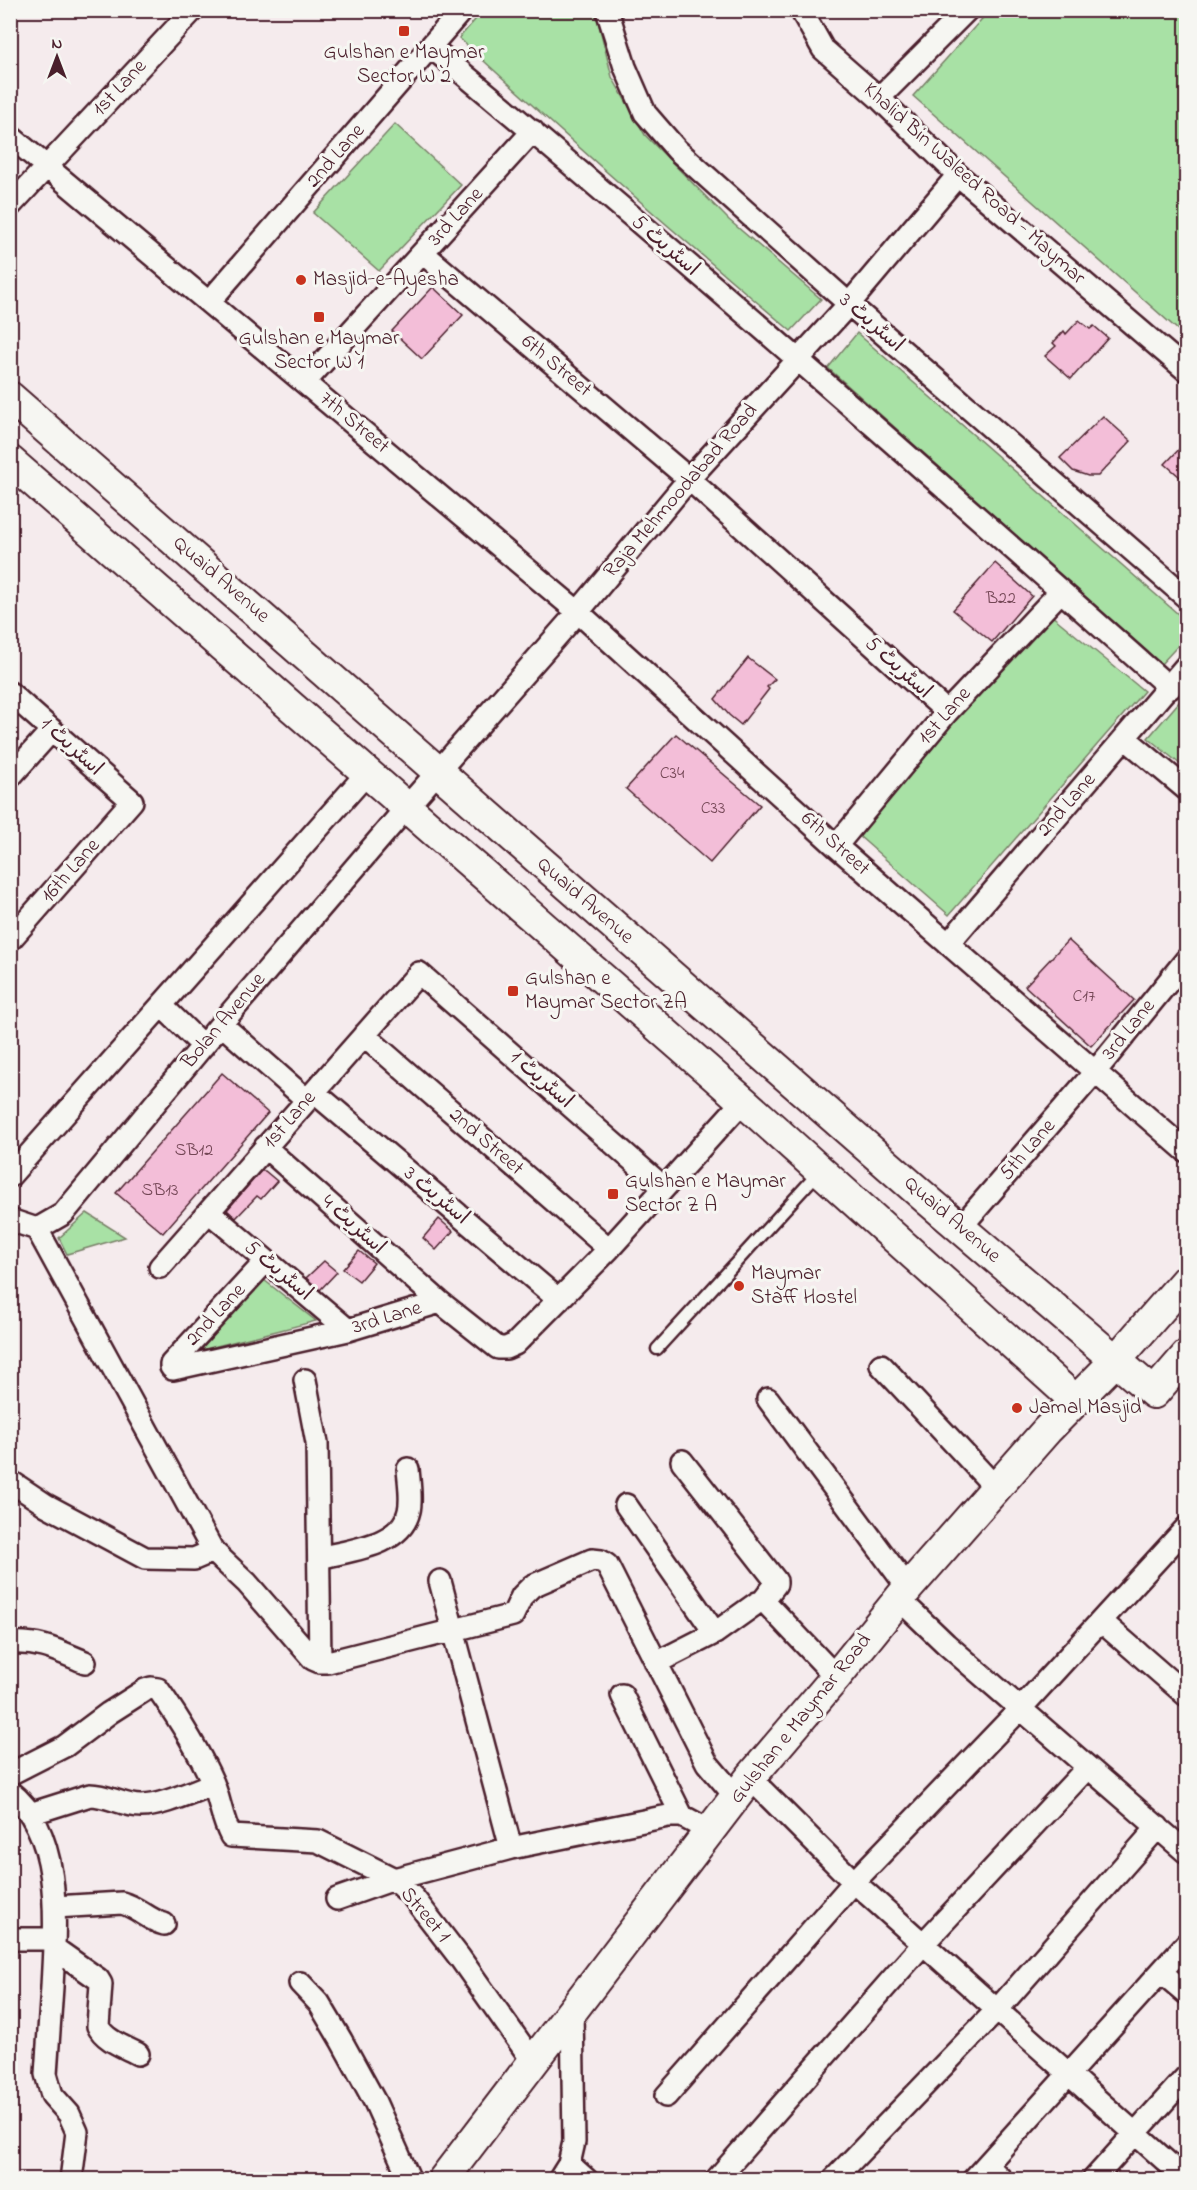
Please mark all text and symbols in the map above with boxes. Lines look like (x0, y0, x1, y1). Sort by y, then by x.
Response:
marker: Gulshan e Maymar Sector W 2 (397, 24, 411, 38)
north arrow (27, 27, 87, 87)
text: N (52, 32, 63, 56)
place label: Gulshan e Maymar Sector W 2 (324, 38, 485, 92)
street label: 1st Lane (86, 52, 155, 123)
street label: Khalid Bin Waleed Road - Maymar (855, 76, 1092, 294)
street label: 2nd Lane (300, 117, 373, 195)
street label: 3rd Lane (421, 180, 491, 253)
street label: اسٹریٹ 5 (624, 208, 706, 284)
place label: Masjid-e-Ayesha (313, 265, 459, 297)
marker: Masjid-e-Ayesha (294, 273, 308, 287)
street label: اسٹریٹ 3 (832, 286, 910, 360)
marker: Gulshan e Maymar Sector W 1 (312, 310, 326, 324)
place label: Gulshan e Maymar Sector W 1 (239, 324, 400, 378)
street label: 6th Street (514, 327, 598, 405)
street label: 7th Street (312, 385, 396, 461)
street label: Raja Mehmoodabad Road (597, 397, 765, 585)
street label: Quaid Avenue (166, 529, 277, 631)
house number: B22 (985, 586, 1016, 612)
street label: اسٹریٹ 5 (858, 630, 938, 706)
street label: 1st Lane (911, 680, 979, 752)
street label: اسٹریٹ 1 (33, 710, 109, 784)
house number: C34 (660, 761, 685, 787)
street label: 2nd Lane (1031, 766, 1104, 844)
house number: C33 (701, 796, 725, 822)
street label: 6th Street (794, 805, 876, 883)
street label: 16th Lane (34, 832, 108, 910)
street label: Quaid Avenue (530, 850, 641, 952)
place label: Gulshan e Maymar Sector ZA (525, 964, 687, 1020)
street label: Bolan Avenue (174, 966, 274, 1076)
marker: Gulshan e Maymar Sector ZA (506, 984, 520, 998)
house number: C17 (1072, 984, 1096, 1010)
street label: 3rd Lane (1095, 992, 1163, 1067)
street label: اسٹریٹ 1 (502, 1044, 580, 1116)
street label: 1st Lane (256, 1084, 324, 1156)
street label: 2nd Street (442, 1101, 530, 1183)
street label: 5th Lane (993, 1112, 1064, 1187)
house number: SB12 (175, 1138, 213, 1164)
street label: اسٹریٹ 3 (396, 1159, 476, 1233)
place label: Gulshan e Maymar Sector Z A (625, 1167, 786, 1221)
street label: Quaid Avenue (897, 1169, 1008, 1271)
house number: SB13 (142, 1178, 178, 1204)
marker: Gulshan e Maymar Sector Z A (606, 1187, 620, 1201)
street label: اسٹریٹ 4 (314, 1188, 392, 1262)
street label: اسٹریٹ 5 (237, 1233, 319, 1309)
place label: Maymar Staff Hostel (751, 1259, 857, 1313)
street label: 2nd Lane (179, 1276, 254, 1353)
marker: Maymar Staff Hostel (732, 1279, 746, 1293)
street label: 3rd Lane (349, 1293, 426, 1343)
place label: Jamal Masjid (1029, 1393, 1142, 1423)
marker: Jamal Masjid (1010, 1401, 1024, 1415)
street label: Gulshan e Maymar Road (723, 1627, 881, 1812)
street label: Street 1 (393, 1881, 458, 1950)

